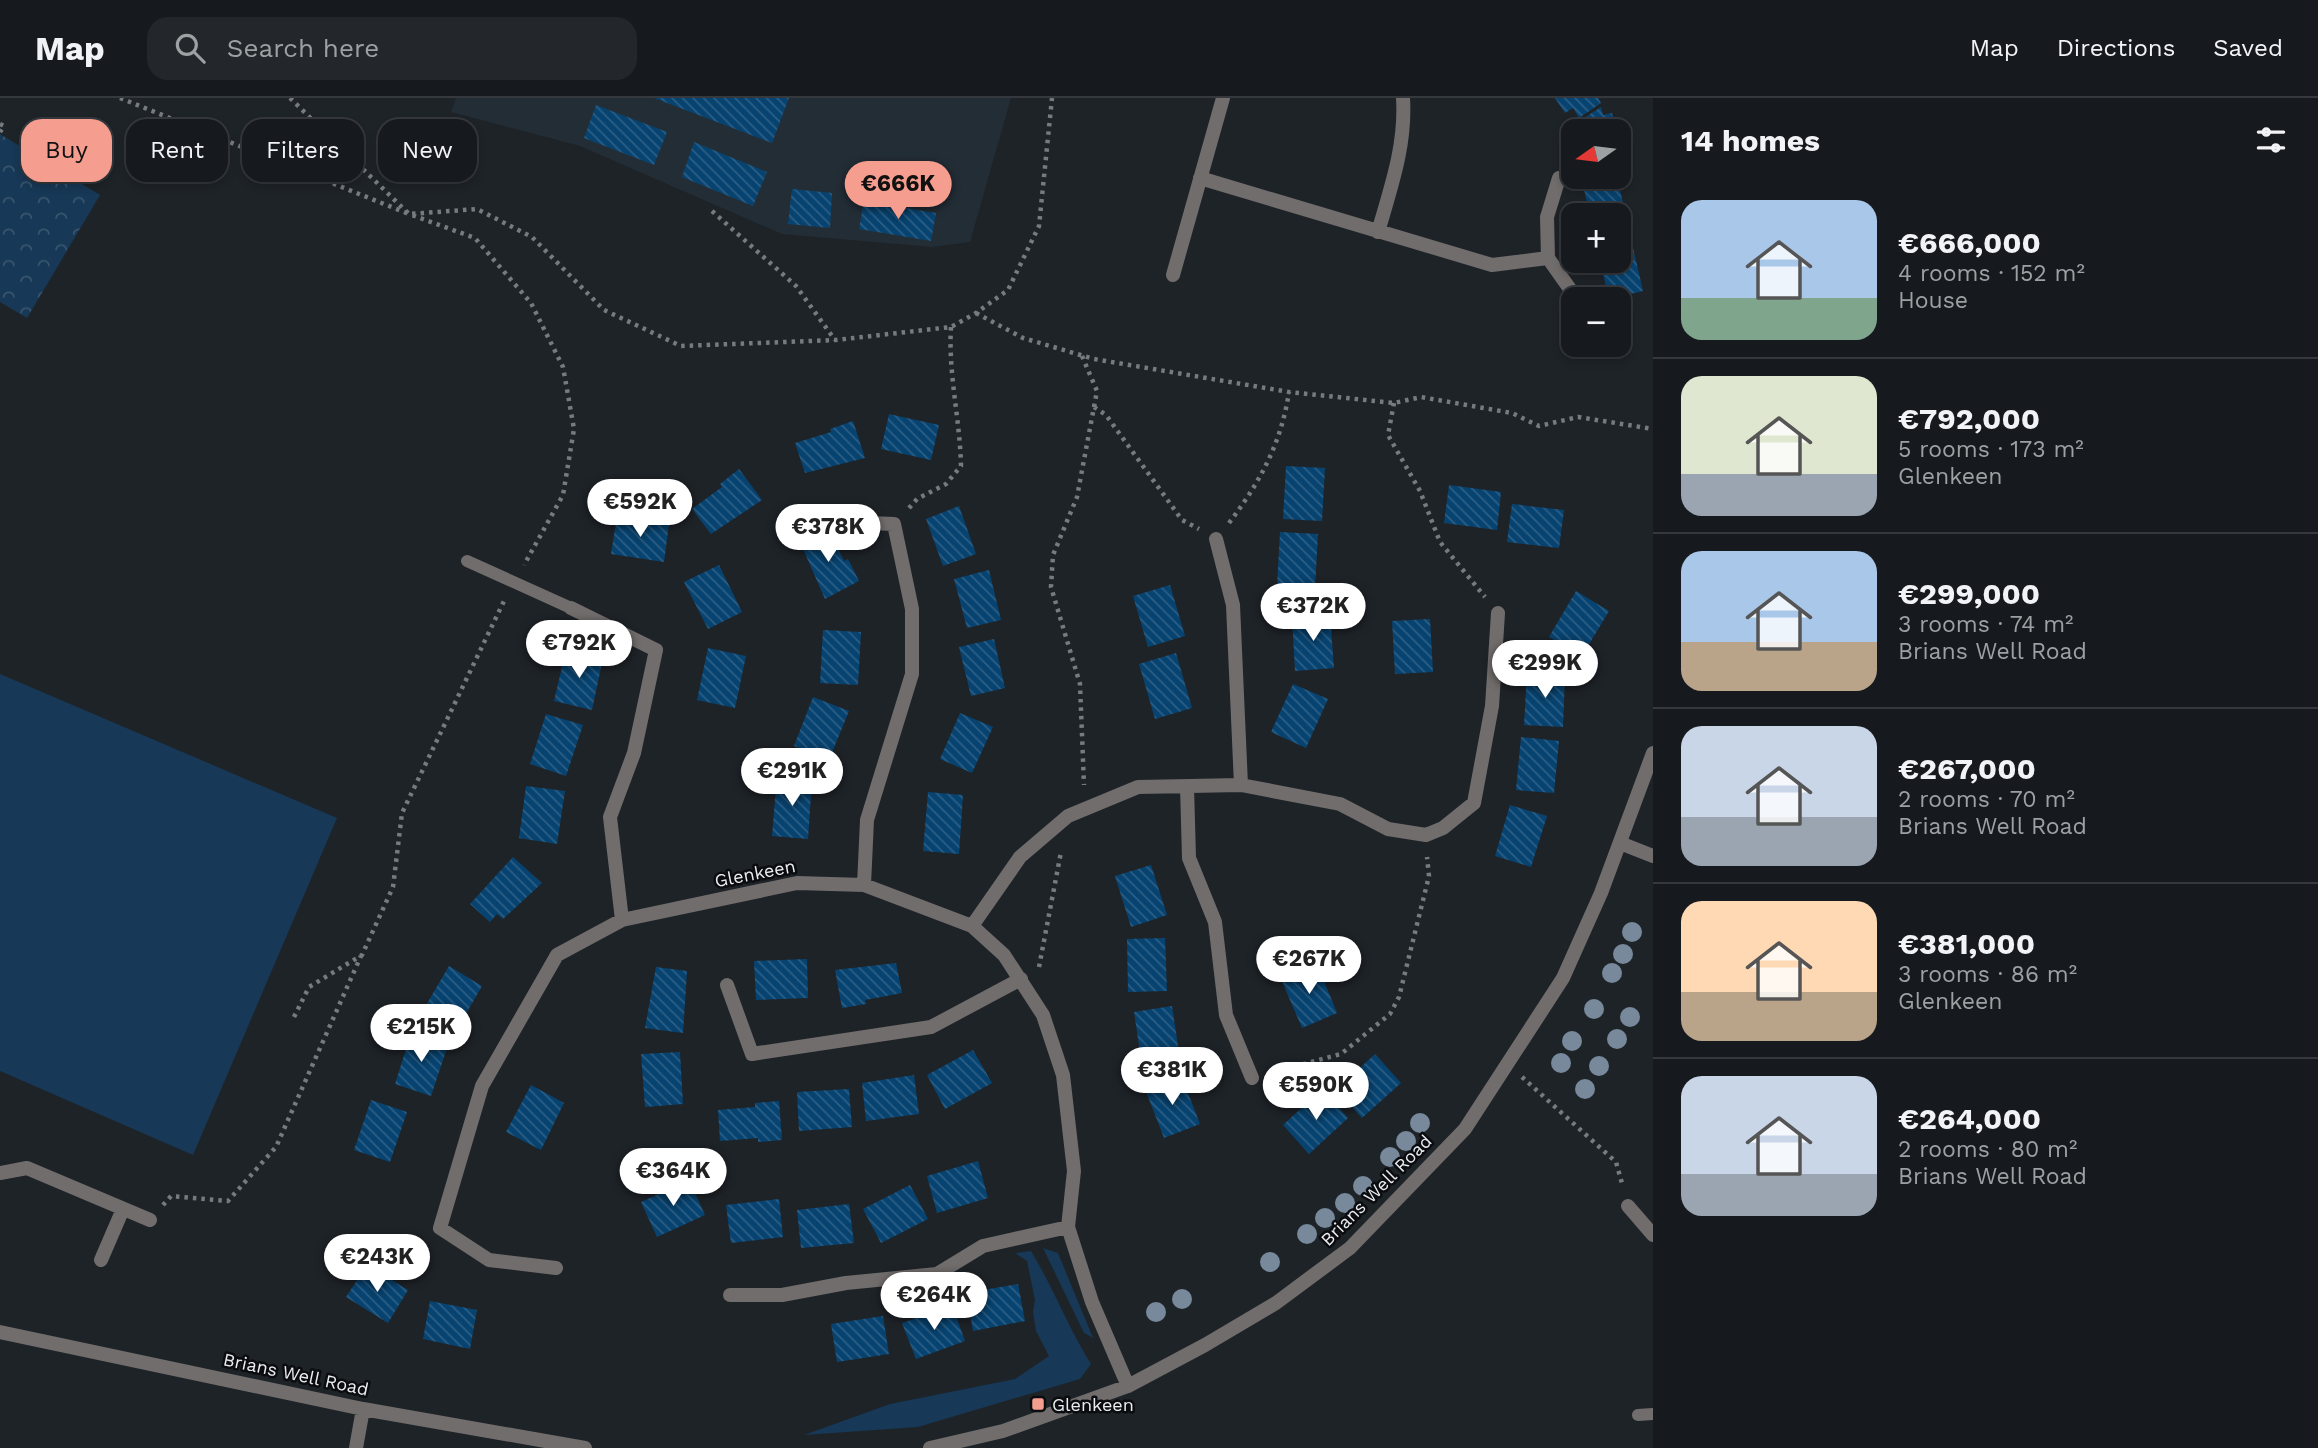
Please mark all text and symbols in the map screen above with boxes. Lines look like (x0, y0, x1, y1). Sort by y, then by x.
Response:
search box (147, 17, 637, 80)
text: Map (35, 29, 105, 68)
icon: search (171, 29, 209, 67)
text: Search here (227, 33, 379, 63)
text: Map (1970, 34, 2019, 62)
text: Directions (2057, 34, 2175, 62)
text: Saved (2213, 34, 2283, 62)
chip: Buy (21, 119, 112, 182)
chip: Rent (126, 119, 228, 182)
chip: Filters (242, 119, 364, 182)
chip: New (378, 119, 477, 182)
north arrow (1561, 119, 1631, 189)
map controls (1561, 119, 1631, 357)
icon: filters (2252, 121, 2290, 159)
text: 14 homes (1681, 123, 1820, 158)
pin: €666K (849, 162, 947, 221)
text: €666K (861, 170, 935, 197)
button: + (1561, 203, 1631, 273)
text: €666,000 (1898, 225, 2041, 260)
icon: home (1737, 228, 1821, 312)
text: 4 rooms · 152 m² (1898, 260, 2085, 287)
button: − (1561, 287, 1631, 357)
text: House (1898, 287, 1968, 314)
text: €792,000 (1898, 401, 2040, 436)
icon: home (1737, 404, 1821, 488)
text: 5 rooms · 173 m² (1898, 436, 2084, 463)
text: Glenkeen (1898, 463, 2003, 490)
pin: €592K (591, 480, 689, 539)
text: €592K (603, 488, 677, 515)
pin: €378K (779, 504, 877, 564)
text: €378K (791, 513, 865, 540)
text: €299,000 (1898, 576, 2040, 611)
icon: home (1737, 579, 1821, 663)
pin: €372K (1264, 584, 1362, 643)
text: €372K (1277, 592, 1349, 619)
text: 3 rooms · 74 m² (1898, 611, 2073, 638)
pin: €792K (530, 620, 628, 680)
text: €792K (542, 629, 616, 656)
text: Brians Well Road (1898, 638, 2087, 665)
pin: €299K (1496, 640, 1594, 700)
text: €299K (1508, 649, 1582, 676)
pin: €291K (743, 748, 841, 808)
text: €267,000 (1898, 751, 2036, 786)
icon: home (1737, 754, 1821, 838)
text: €291K (757, 757, 827, 784)
text: 2 rooms · 70 m² (1898, 786, 2075, 813)
text: Brians Well Road (1898, 813, 2087, 840)
street label: Glenkeen (713, 855, 797, 891)
text: €381,000 (1898, 926, 2035, 961)
icon: home (1737, 929, 1821, 1013)
pin: €267K (1260, 936, 1358, 996)
text: €267K (1272, 945, 1346, 972)
text: 3 rooms · 86 m² (1898, 961, 2077, 988)
text: Glenkeen (1898, 988, 2003, 1015)
pin: €215K (372, 1004, 470, 1064)
text: €215K (386, 1013, 456, 1040)
pin: €381K (1123, 1048, 1221, 1107)
text: €381K (1137, 1056, 1207, 1083)
pin: €590K (1267, 1062, 1365, 1122)
text: €590K (1279, 1071, 1353, 1098)
text: €264,000 (1898, 1101, 2041, 1136)
icon: home (1737, 1104, 1821, 1188)
street label: Brians Well Road (1316, 1130, 1436, 1250)
text: 2 rooms · 80 m² (1898, 1136, 2077, 1163)
pin: €364K (624, 1148, 722, 1208)
text: €364K (636, 1157, 710, 1184)
text: Brians Well Road (1898, 1163, 2087, 1190)
pin: €243K (328, 1234, 426, 1294)
text: €243K (340, 1243, 414, 1270)
pin: €264K (885, 1272, 983, 1332)
text: €264K (897, 1281, 971, 1308)
street label: Brians Well Road (221, 1348, 371, 1400)
place label: Glenkeen (1052, 1394, 1134, 1415)
marker: Glenkeen (1030, 1396, 1046, 1412)

